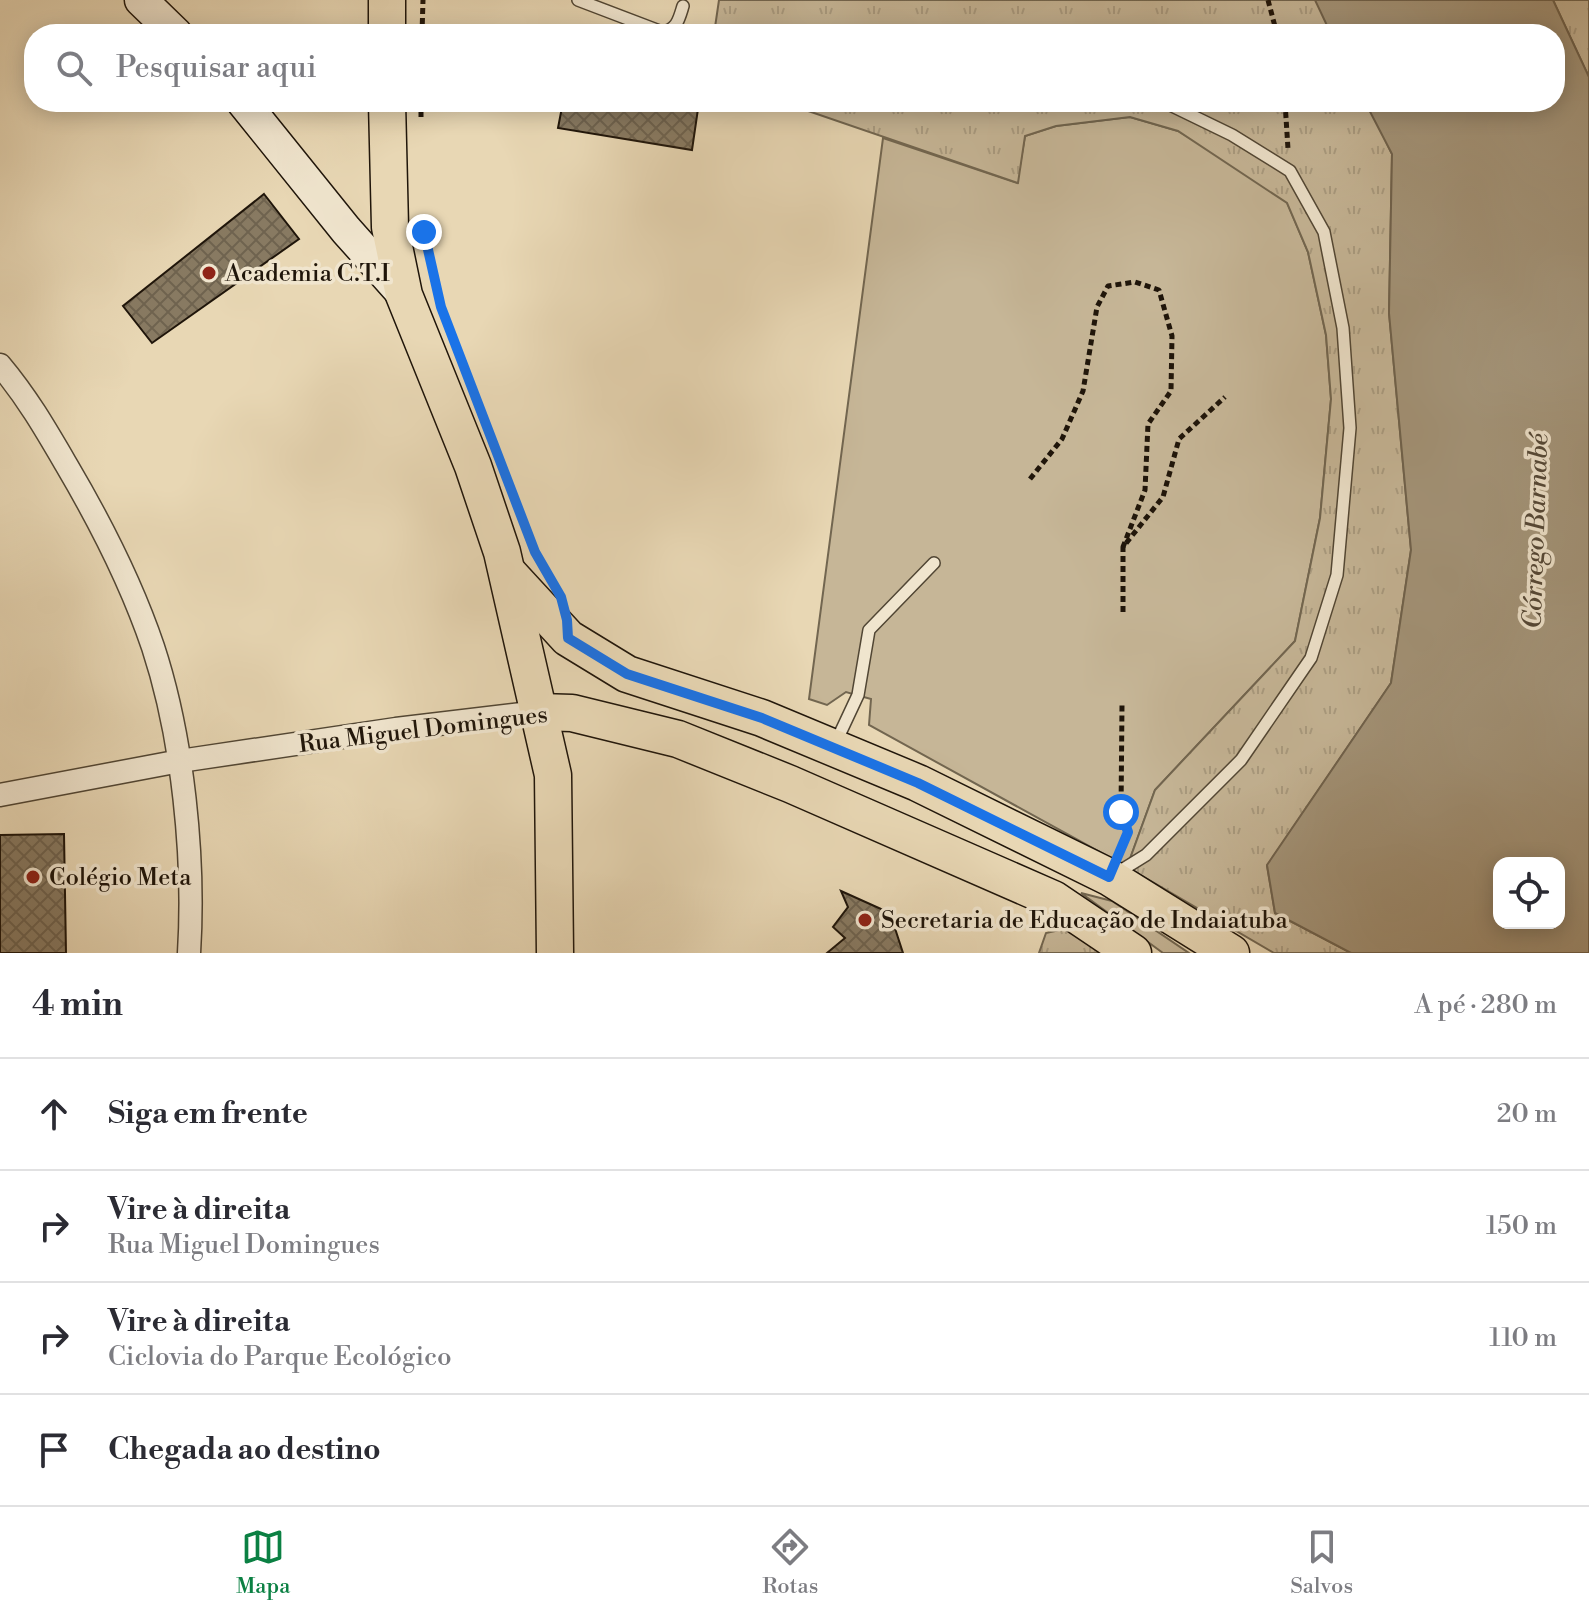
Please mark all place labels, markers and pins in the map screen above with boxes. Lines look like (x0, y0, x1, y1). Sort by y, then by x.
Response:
place label: Academia C.T.I (224, 259, 390, 289)
marker: Academia C.T.I (200, 264, 218, 282)
place label: Colégio Meta (49, 863, 192, 893)
marker: Colégio Meta (24, 868, 42, 886)
place label: Secretaria de Educação de Indaiatuba (881, 906, 1289, 936)
marker: Secretaria de Educação de Indaiatuba (856, 911, 874, 929)

